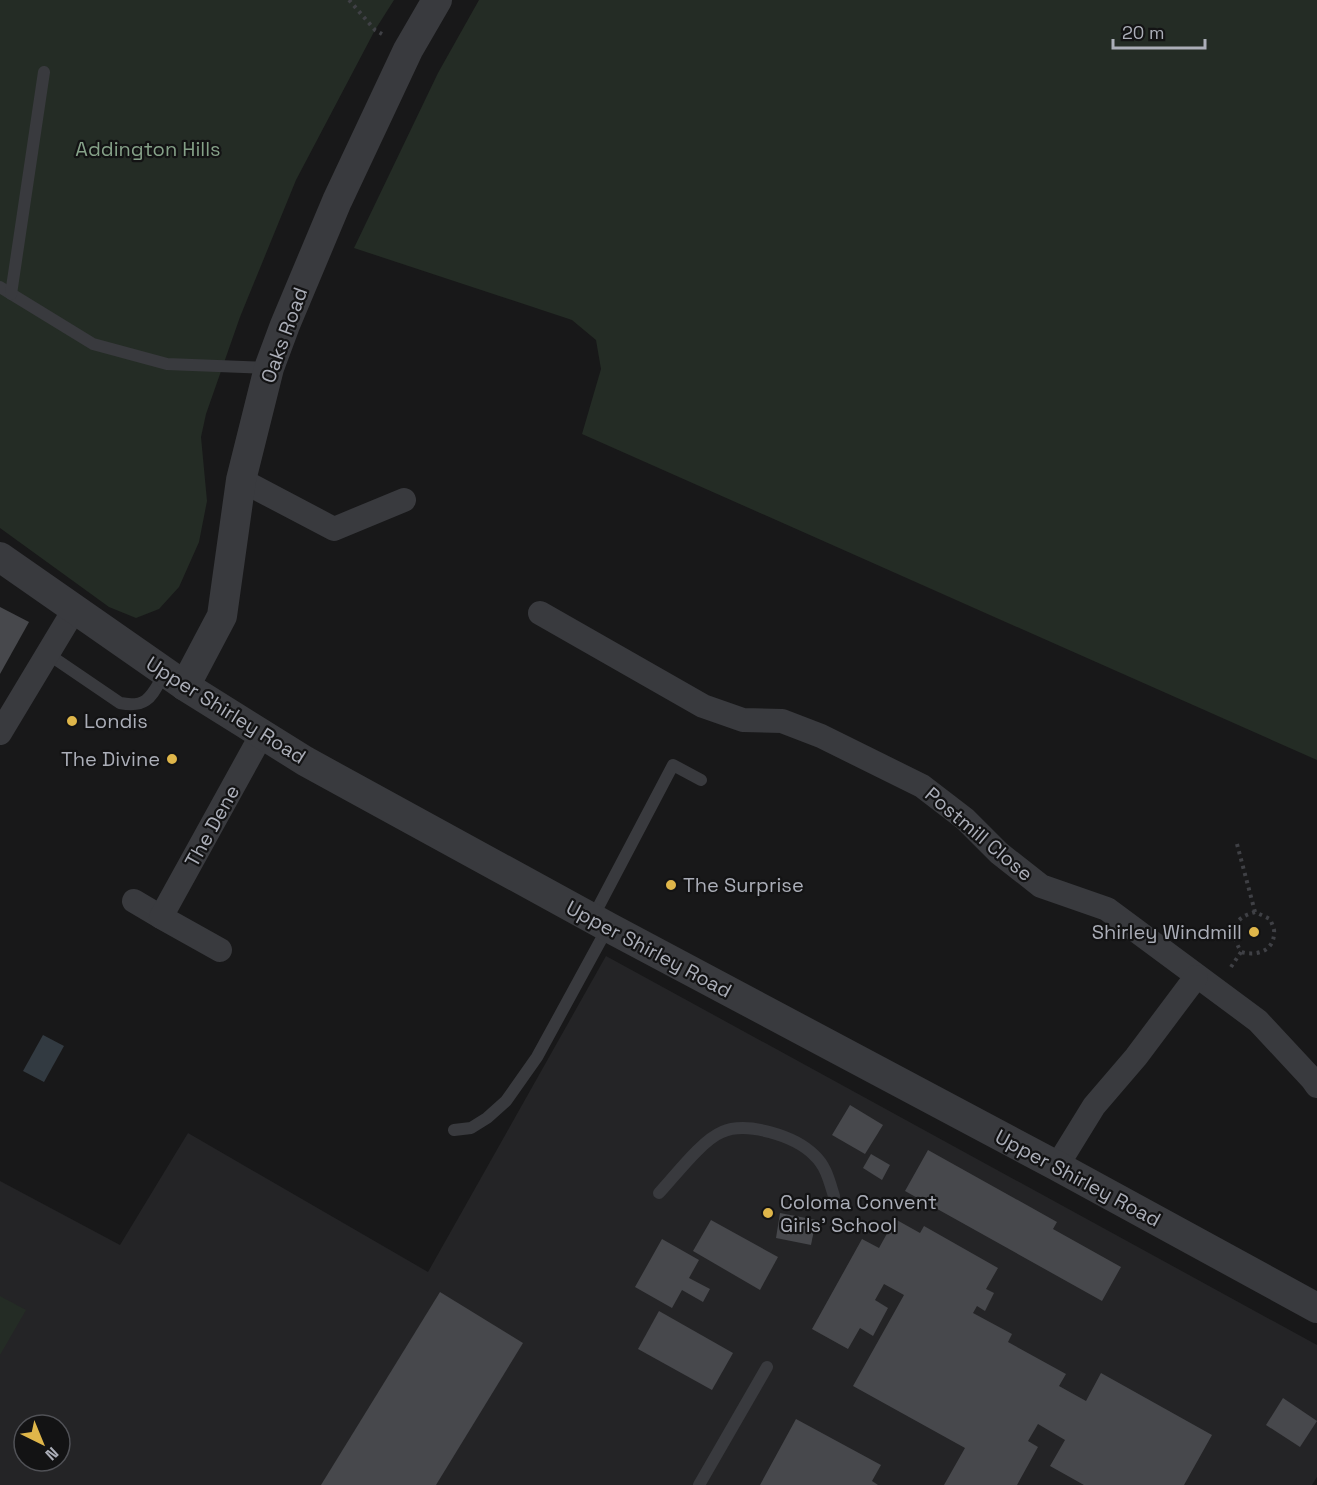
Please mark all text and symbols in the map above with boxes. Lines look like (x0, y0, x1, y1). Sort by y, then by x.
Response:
scale bar (1113, 12, 1204, 50)
text: 20 m (1122, 21, 1165, 44)
park label: Addington Hills (75, 136, 221, 162)
street label: Oaks Road (255, 283, 313, 387)
street label: Upper Shirley Road (141, 650, 311, 770)
place label: Londis (84, 708, 148, 734)
marker: Londis (65, 714, 79, 728)
place label: The Divine (61, 746, 160, 772)
marker: The Divine (165, 752, 179, 766)
street label: The Dene (179, 780, 245, 872)
street label: Postmill Close (920, 781, 1038, 887)
place label: The Surprise (683, 872, 804, 898)
marker: The Surprise (664, 878, 678, 892)
street label: Upper Shirley Road (562, 894, 736, 1004)
place label: Shirley Windmill (1092, 919, 1242, 945)
marker: Shirley Windmill (1247, 925, 1261, 939)
street label: Upper Shirley Road (991, 1123, 1165, 1233)
place label: Coloma Convent Girls' School (780, 1189, 937, 1238)
marker: Coloma Convent Girls' School (761, 1206, 775, 1220)
north arrow (12, 1413, 72, 1473)
text: N (41, 1442, 63, 1465)

